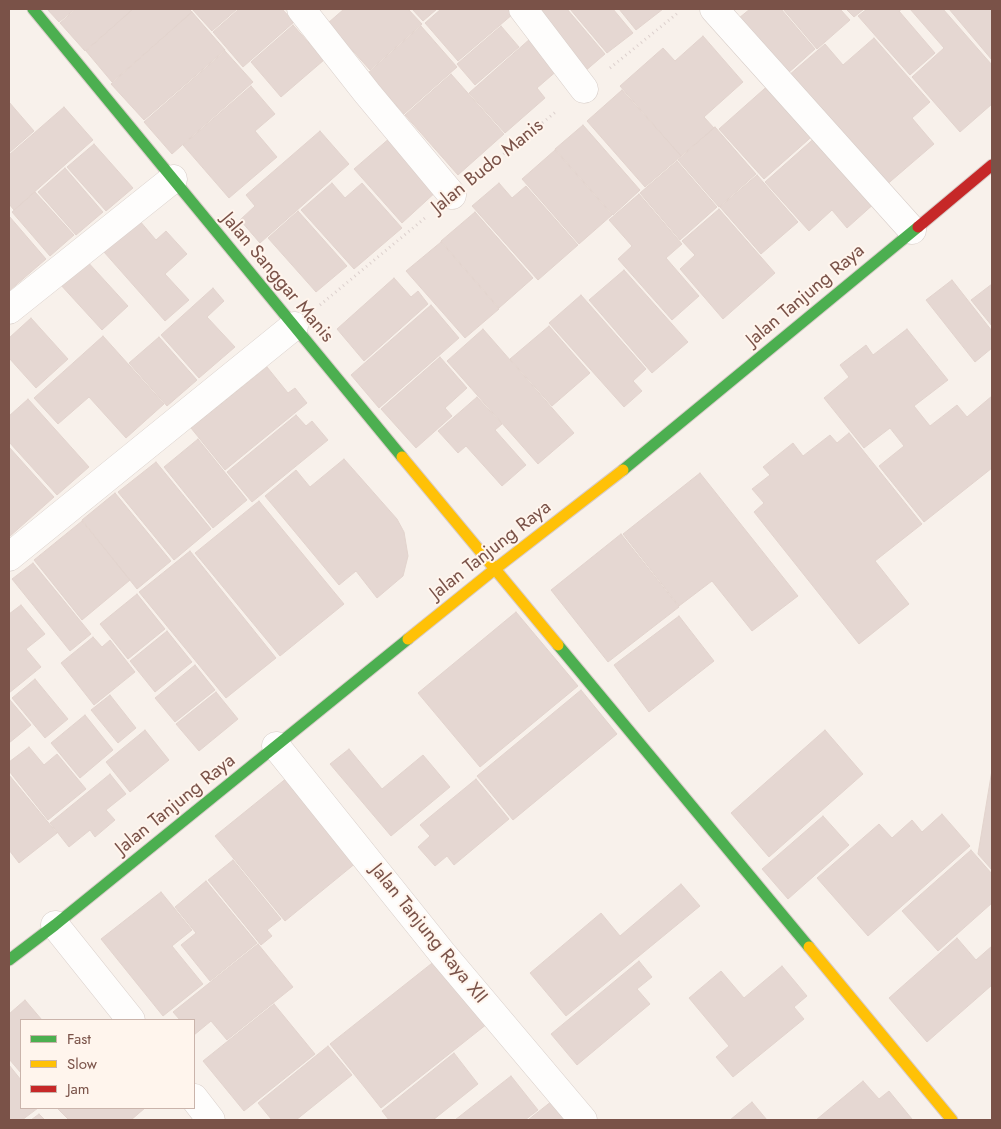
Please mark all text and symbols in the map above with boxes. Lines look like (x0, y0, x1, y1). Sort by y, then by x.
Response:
street label: Jalan Budo Manis (427, 115, 549, 219)
street label: Jalan Sanggar Manis (216, 208, 338, 348)
street label: Jalan Tanjung Raya (742, 240, 870, 352)
street label: Jalan Tanjung Raya (426, 497, 556, 605)
street label: Jalan Tanjung Raya (112, 750, 240, 860)
street label: Jalan Tanjung Raya XII (365, 860, 491, 1008)
legend (20, 1019, 195, 1109)
text: Fast (67, 1028, 91, 1050)
text: Slow (67, 1053, 97, 1075)
text: Jam (67, 1078, 90, 1100)

